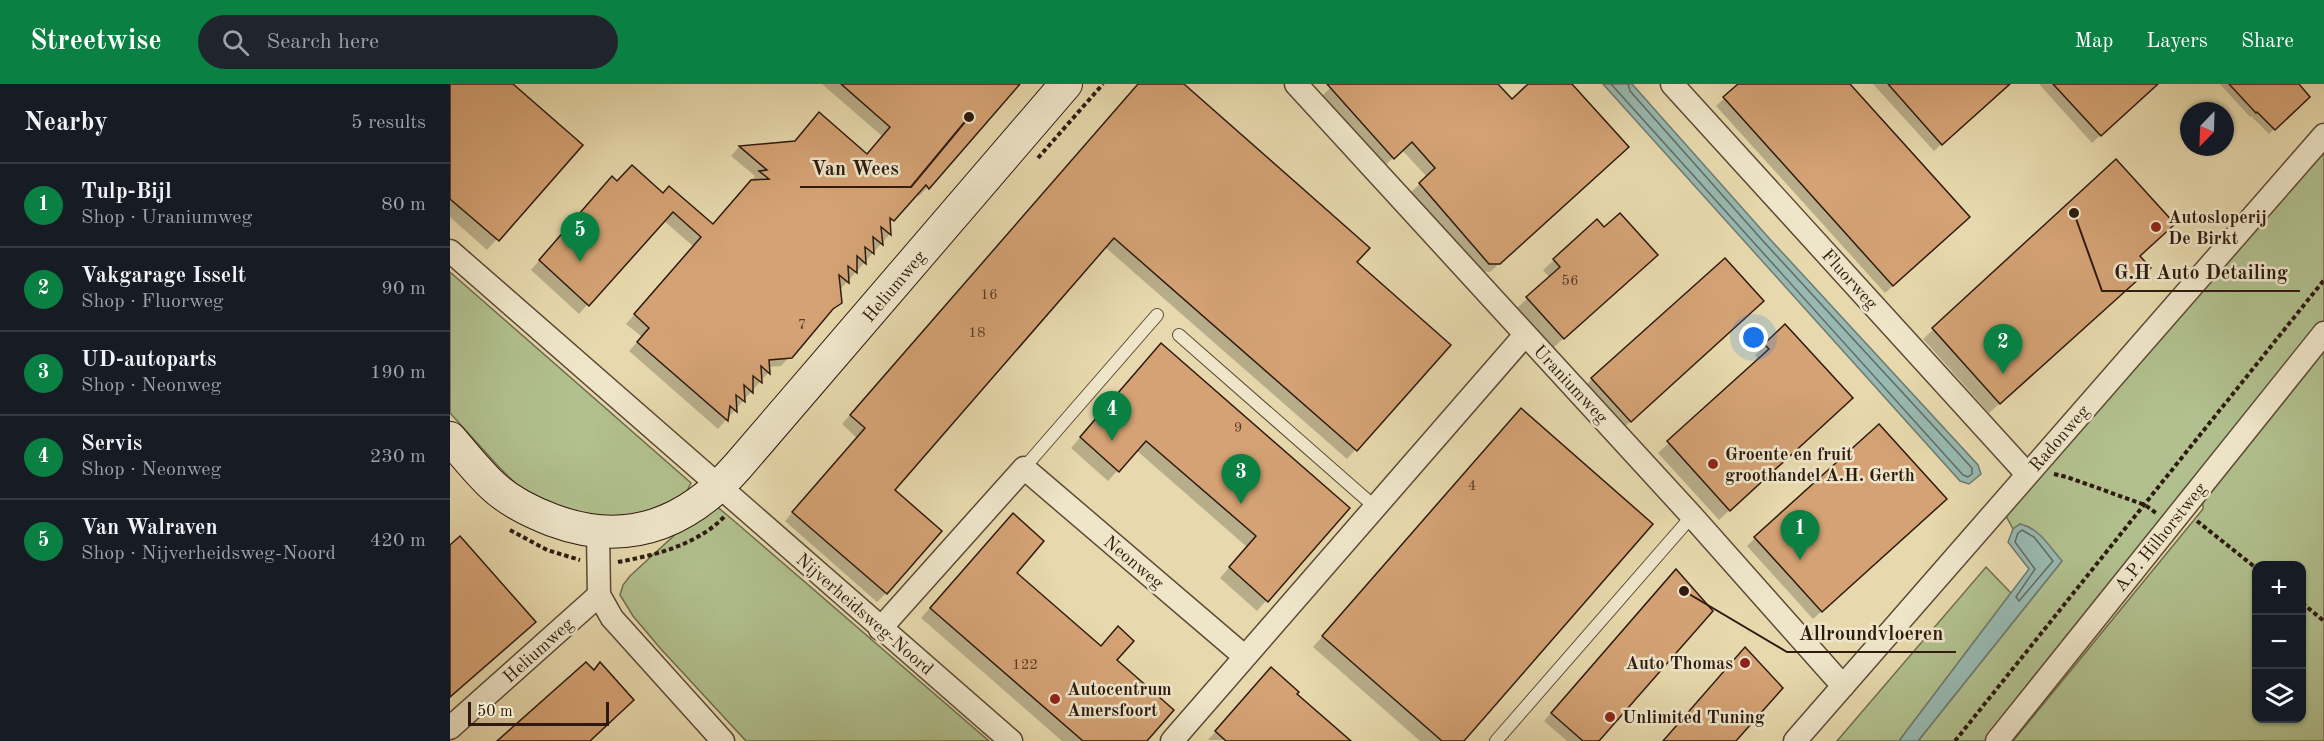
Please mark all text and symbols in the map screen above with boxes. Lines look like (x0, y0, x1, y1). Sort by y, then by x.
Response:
search box (198, 15, 618, 69)
icon: search (219, 26, 252, 59)
text: Streetwise (30, 28, 162, 56)
text: Search here (267, 31, 379, 53)
text: Map (2074, 31, 2113, 52)
text: Layers (2146, 31, 2208, 52)
text: Share (2241, 31, 2294, 52)
north arrow (2180, 102, 2234, 156)
text: Nearby (24, 110, 108, 136)
text: 5 results (351, 113, 426, 133)
callout: Van Wees (800, 149, 911, 187)
text: Van Wees (811, 160, 899, 180)
text: Tulp-Bijl (81, 181, 172, 203)
text: 1 (38, 195, 49, 215)
text: 80 m (381, 195, 426, 215)
text: Shop · Uraniumweg (81, 208, 252, 228)
place label: Autosloperij De Birkt (2168, 209, 2267, 248)
pin: 5 (560, 212, 600, 262)
marker: Autosloperij De Birkt (2149, 220, 2163, 234)
street label: Fluorweg (1818, 246, 1881, 313)
street label: Heliumweg (860, 247, 930, 326)
callout: G.H Auto Detailing (2102, 253, 2300, 291)
text: G.H Auto Detailing (2114, 264, 2288, 284)
text: Vakgarage Isselt (81, 265, 246, 287)
house number: 56 (1561, 274, 1579, 289)
text: 2 (38, 279, 49, 299)
text: 90 m (381, 279, 426, 299)
house number: 16 (980, 288, 998, 303)
text: Shop · Fluorweg (81, 292, 224, 312)
house number: 7 (798, 318, 806, 333)
your location (1739, 323, 1768, 352)
pin: 2 (1984, 324, 2022, 374)
house number: 18 (968, 326, 986, 341)
street label: Uraniumweg (1530, 342, 1611, 428)
text: UD-autoparts (81, 349, 216, 371)
text: 3 (38, 363, 49, 383)
text: 190 m (370, 363, 426, 383)
text: Shop · Neonweg (81, 376, 221, 396)
pin: 4 (1092, 392, 1132, 441)
street label: Radonweg (2026, 402, 2093, 475)
house number: 9 (1234, 421, 1242, 436)
text: Servis (81, 433, 142, 455)
place label: Groente en fruit groothandel A.H. Gerth (1725, 446, 1915, 485)
text: 4 (38, 447, 49, 467)
text: 230 m (370, 447, 426, 467)
pin: 3 (1222, 454, 1260, 504)
marker: Groente en fruit groothandel A.H. Gerth (1706, 457, 1720, 471)
text: Shop · Neonweg (81, 460, 221, 480)
house number: 4 (1468, 479, 1476, 494)
street label: A.P. Hilhorstweg (2111, 479, 2210, 596)
pin: 1 (1780, 510, 1820, 560)
text: Van Walraven (81, 517, 218, 539)
text: 5 (38, 531, 49, 551)
text: 420 m (370, 531, 426, 551)
street label: Neonweg (1100, 533, 1167, 593)
text: Shop · Nijverheidsweg-Noord (81, 544, 336, 564)
street label: Nijverheidsweg-Noord (792, 550, 936, 679)
map controls (2252, 561, 2306, 723)
button: + (2252, 561, 2306, 615)
callout: Allroundvloeren (1787, 614, 1956, 652)
street label: Heliumweg (500, 615, 577, 687)
button: − (2252, 615, 2306, 669)
text: Allroundvloeren (1799, 625, 1943, 645)
place label: Auto Thomas (1626, 655, 1733, 673)
marker: Auto Thomas (1738, 656, 1752, 670)
house number: 122 (1012, 658, 1038, 673)
button: layers (2252, 669, 2306, 723)
place label: Autocentrum Amersfoort (1067, 681, 1172, 720)
marker: Autocentrum Amersfoort (1048, 692, 1062, 706)
scale bar (468, 699, 609, 726)
text: 50 m (477, 704, 513, 720)
place label: Unlimited Tuning (1622, 709, 1765, 727)
marker: Unlimited Tuning (1603, 710, 1617, 724)

